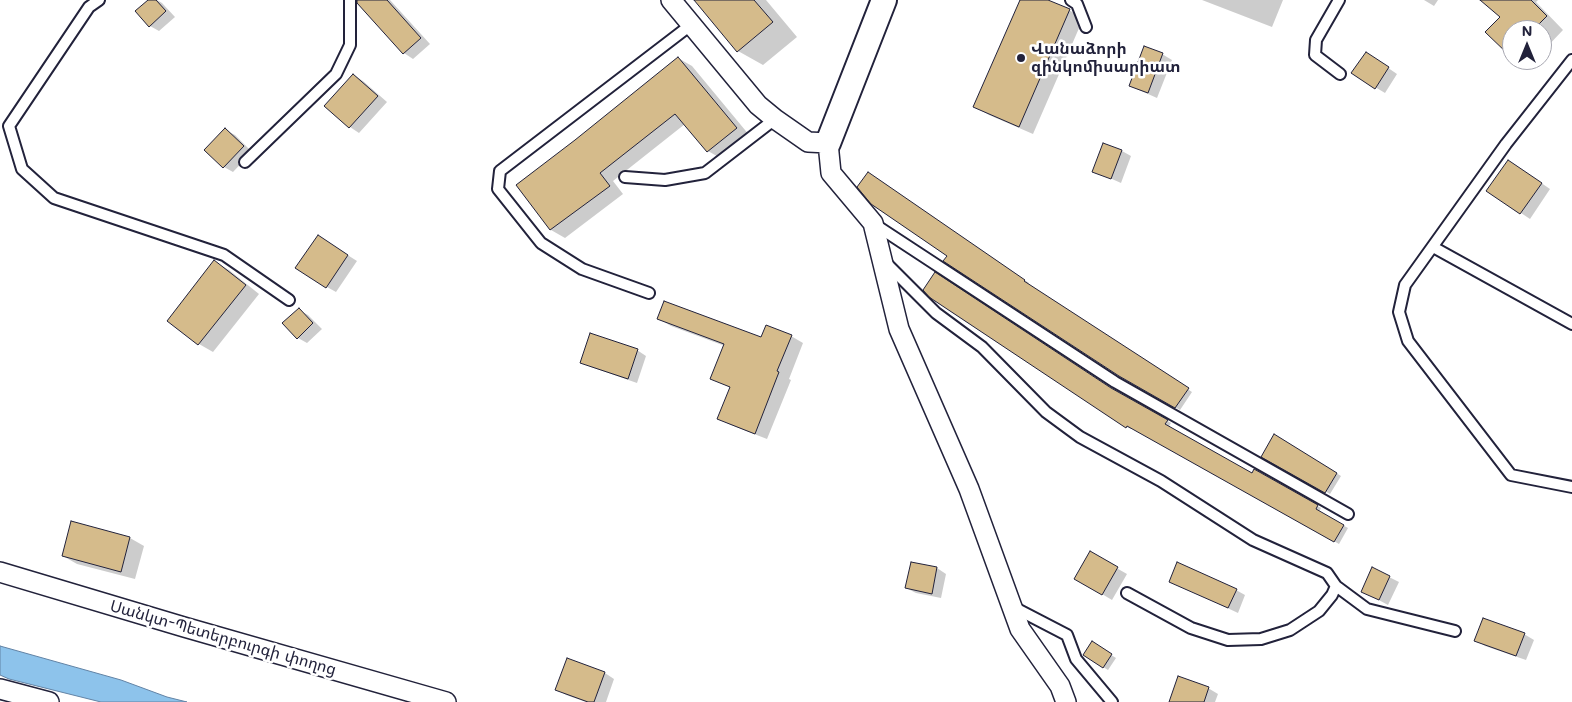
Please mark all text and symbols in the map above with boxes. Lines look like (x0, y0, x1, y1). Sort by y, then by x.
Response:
north arrow (1502, 20, 1552, 70)
text: N (1522, 21, 1532, 40)
place label: Վանաձորի զինկոմիսարիատ (1031, 39, 1181, 77)
marker: Վանաձորի զինկոմիսարիատ (1015, 52, 1027, 64)
street label: Սանկտ-Պետերբուրգի փողոց (108, 596, 338, 680)

